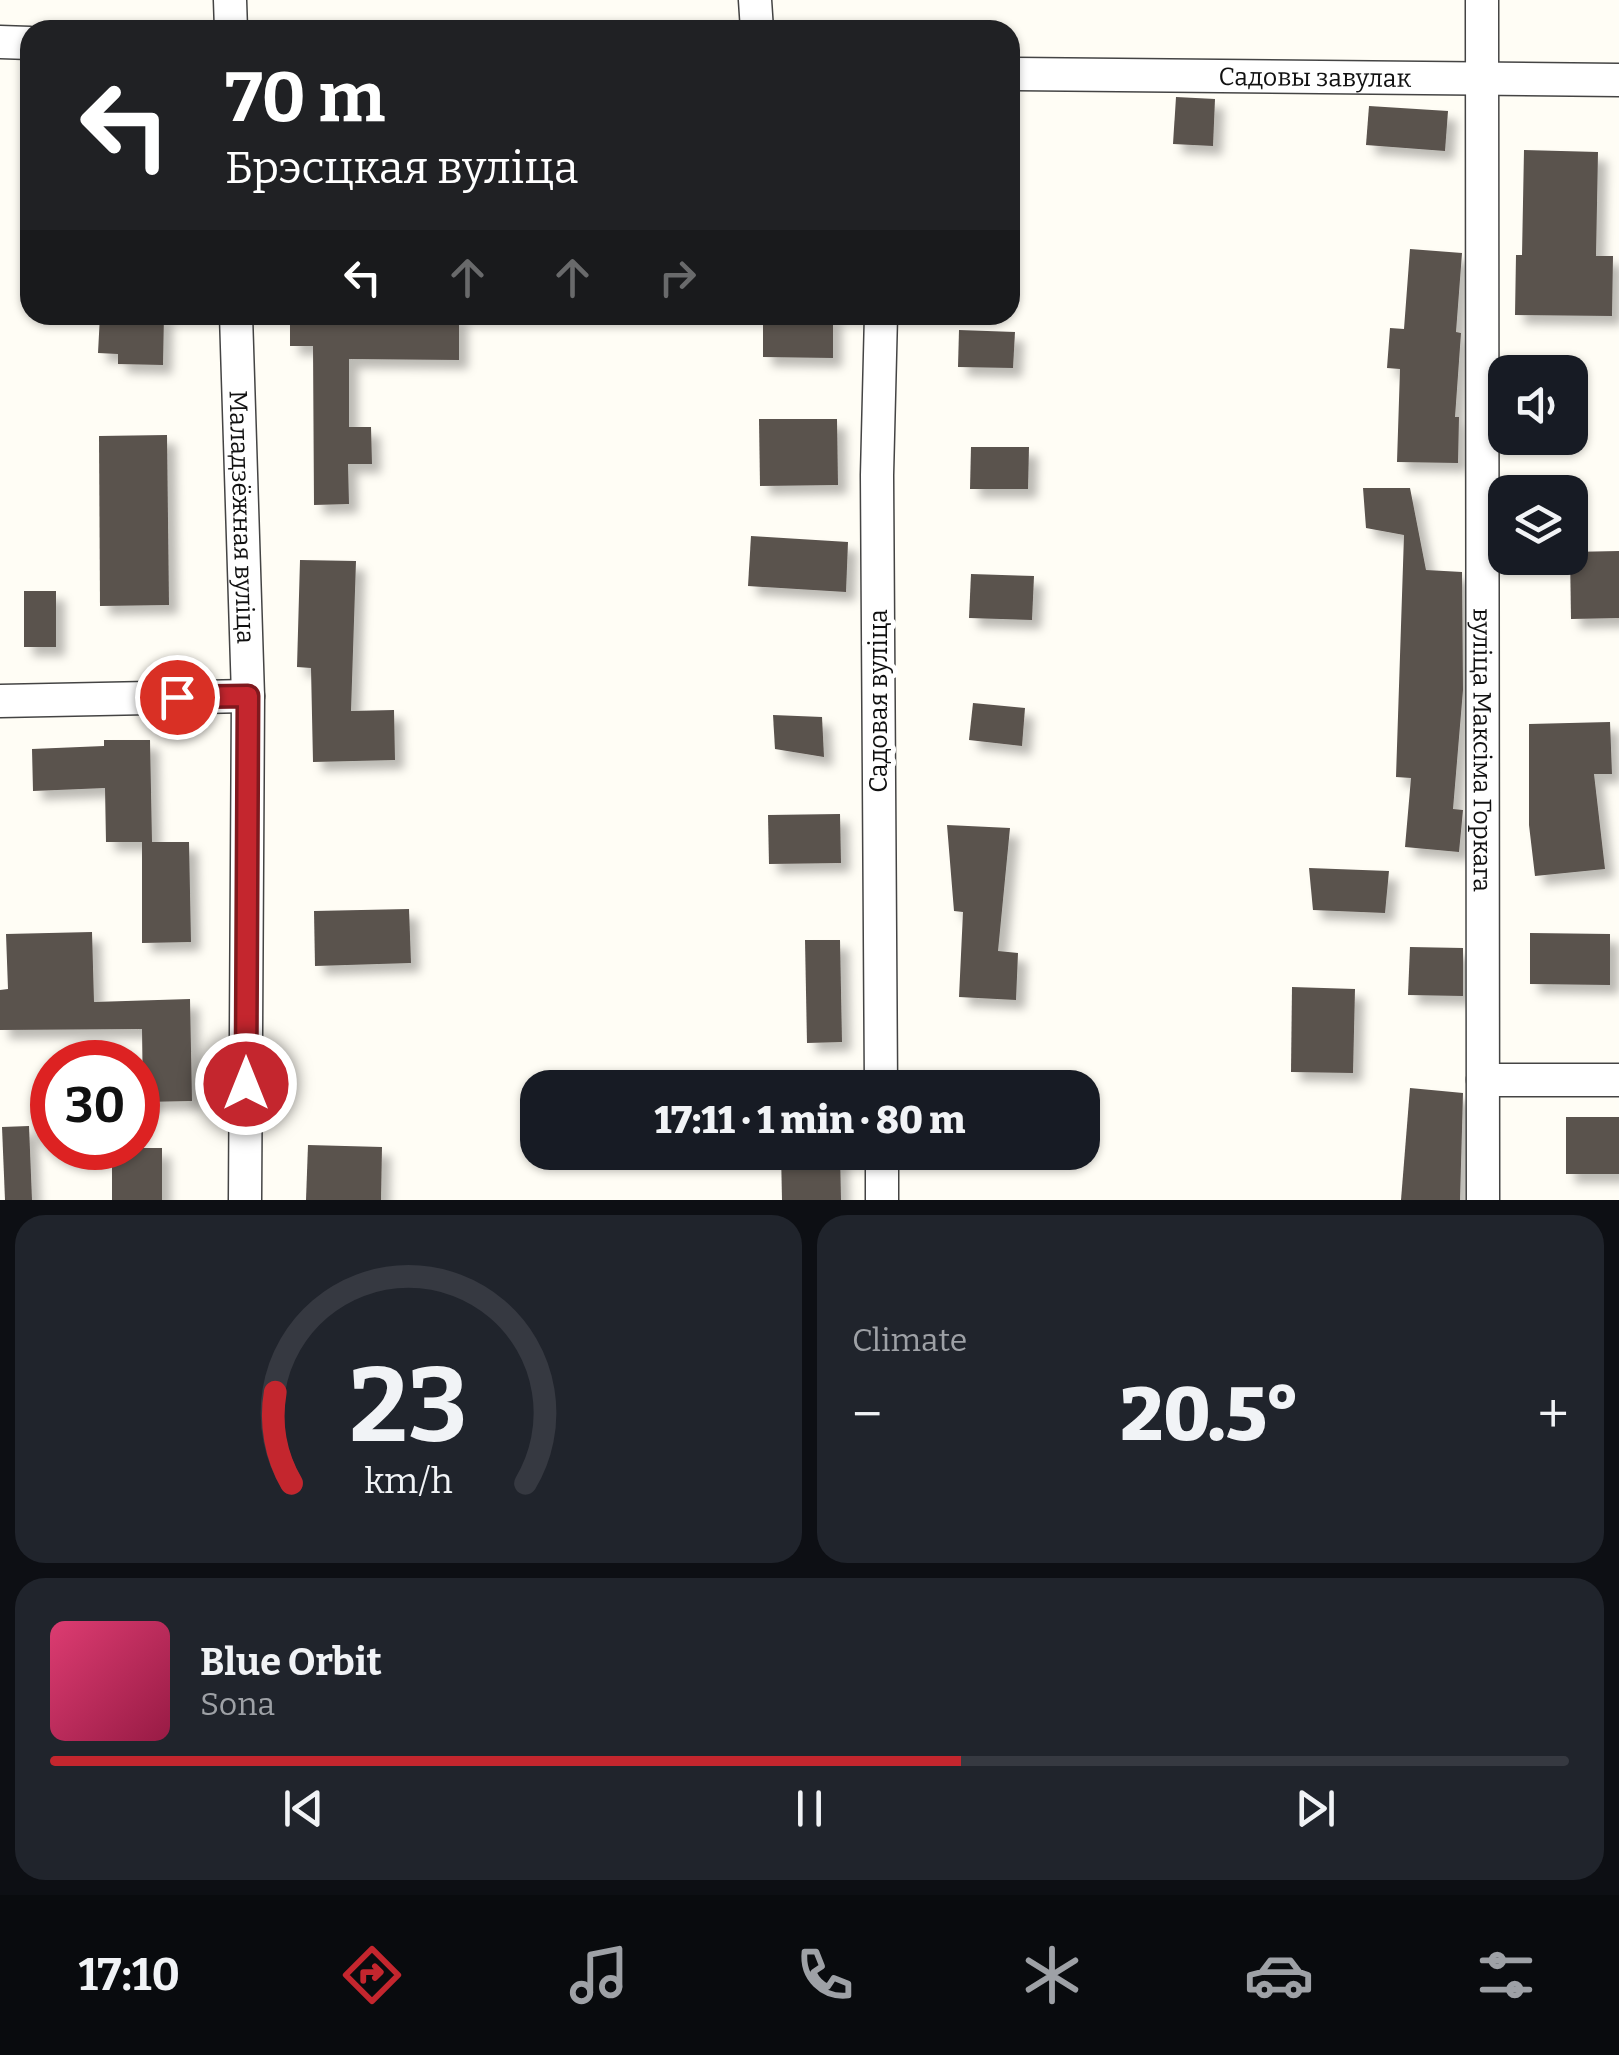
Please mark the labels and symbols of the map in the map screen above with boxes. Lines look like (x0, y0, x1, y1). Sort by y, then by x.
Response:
street label: Садовы завулак (1219, 62, 1412, 94)
street label: Маладзёжная вуліца (222, 390, 260, 644)
street label: вуліца Максіма Горкага (1467, 608, 1497, 892)
street label: Садовая вуліца (864, 609, 894, 793)
pin (135, 655, 220, 740)
position arrow (194, 1032, 298, 1136)
speed limit sign: 30 (30, 1040, 160, 1170)

